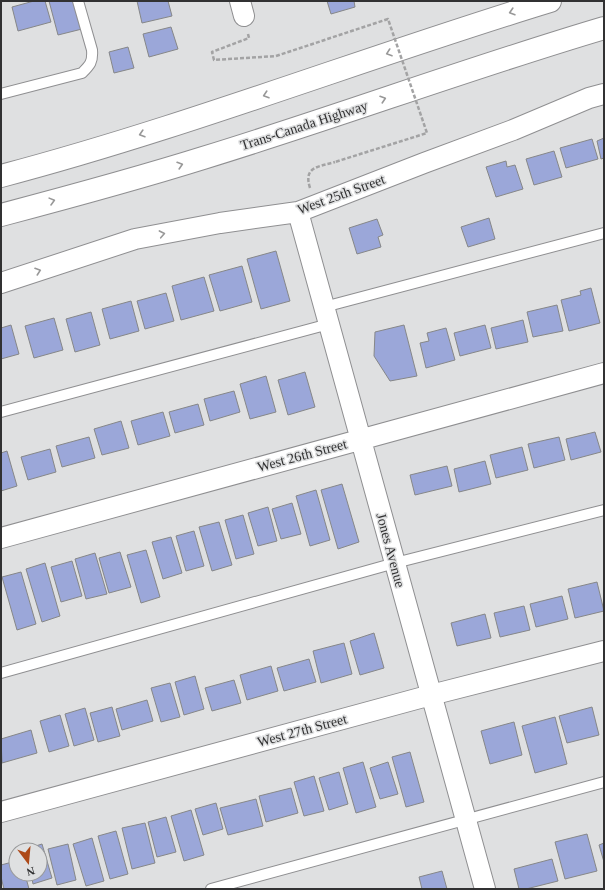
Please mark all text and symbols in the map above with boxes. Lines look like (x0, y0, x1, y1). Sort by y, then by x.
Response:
one-way arrow (509, 7, 516, 16)
one-way arrow (386, 48, 393, 57)
one-way arrow (262, 90, 269, 98)
one-way arrow (380, 95, 387, 104)
street label: Trans-Canada Highway (239, 98, 370, 153)
one-way arrow (139, 129, 146, 138)
one-way arrow (176, 161, 183, 170)
street label: West 25th Street (295, 172, 387, 217)
one-way arrow (48, 197, 55, 206)
one-way arrow (159, 230, 165, 238)
one-way arrow (34, 268, 41, 276)
street label: West 26th Street (256, 436, 349, 475)
street label: Jones Avenue (373, 511, 408, 589)
street label: West 27th Street (256, 711, 349, 750)
north arrow (8, 842, 48, 882)
text: N (25, 865, 36, 878)

